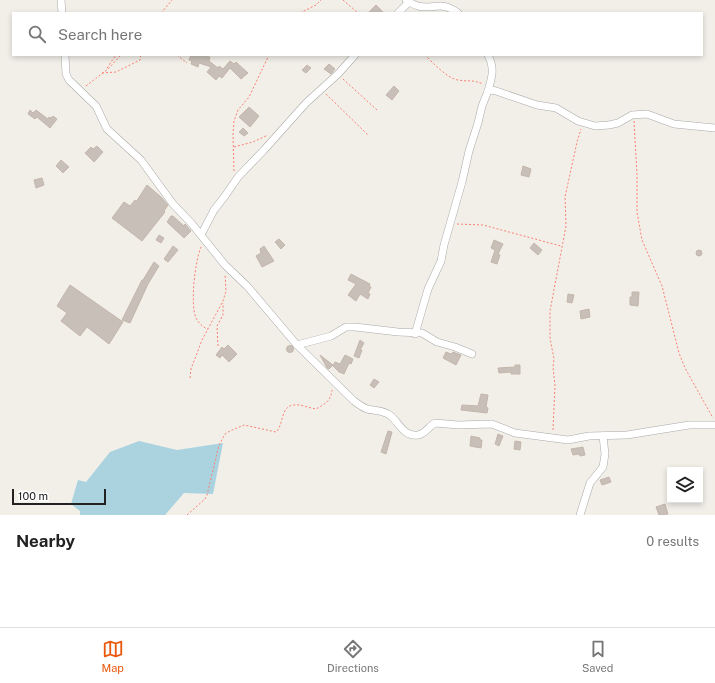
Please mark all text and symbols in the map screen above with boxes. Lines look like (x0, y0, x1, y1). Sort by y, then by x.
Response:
search box (12, 12, 703, 56)
icon: search (26, 23, 48, 45)
text: Search here (58, 26, 142, 43)
map controls (667, 467, 703, 503)
button: layers (667, 467, 703, 503)
scale bar (12, 487, 106, 506)
text: 100 m (18, 490, 48, 502)
text: Nearby (16, 531, 75, 551)
text: 0 results (646, 534, 699, 549)
tab: Map (102, 638, 124, 674)
tab: Directions (327, 638, 379, 674)
tab: Saved (582, 638, 613, 674)

